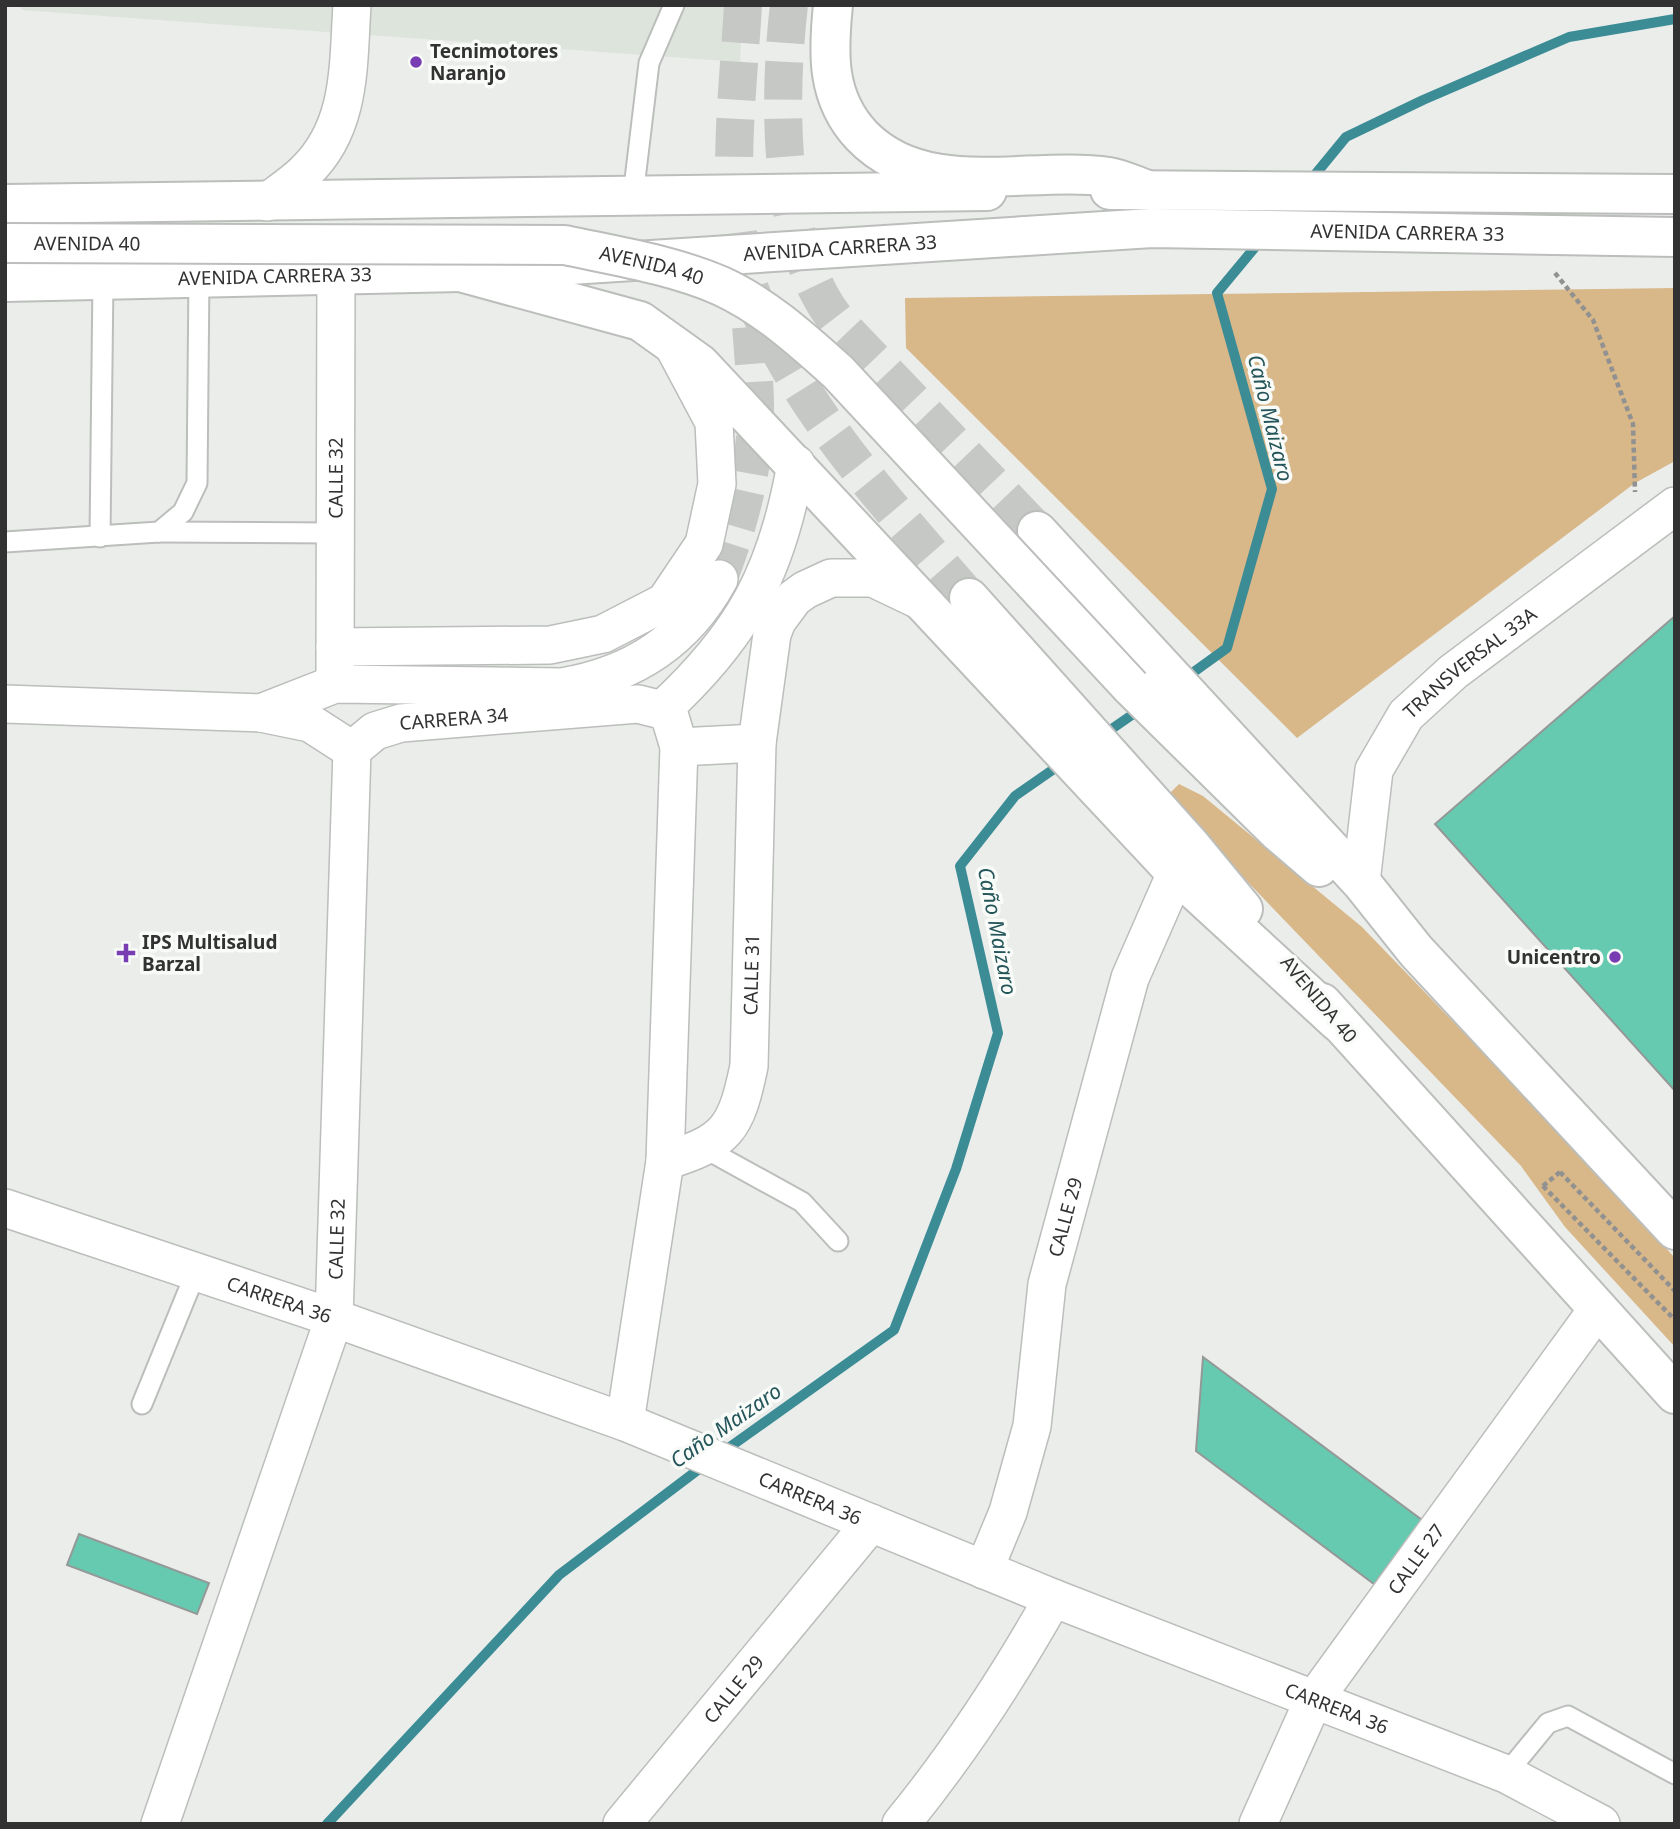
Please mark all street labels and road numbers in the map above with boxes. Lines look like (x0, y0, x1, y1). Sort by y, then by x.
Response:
street label: AVENIDA CARRERA 33 (1310, 218, 1505, 247)
street label: AVENIDA CARRERA 33 (743, 229, 938, 267)
street label: AVENIDA 40 (34, 230, 140, 256)
street label: AVENIDA 40 (597, 239, 707, 291)
street label: AVENIDA CARRERA 33 (178, 261, 372, 291)
street label: CALLE 32 (322, 437, 349, 519)
street label: TRANSVERSAL 33A (1397, 600, 1543, 724)
street label: CARRERA 34 (398, 701, 509, 736)
street label: CALLE 31 (737, 934, 765, 1016)
street label: AVENIDA 40 (1275, 950, 1363, 1048)
street label: CALLE 29 (1042, 1175, 1088, 1260)
street label: CALLE 32 (322, 1198, 351, 1280)
street label: CARRERA 36 (223, 1270, 335, 1329)
street label: CARRERA 36 (755, 1465, 865, 1531)
street label: CALLE 27 (1382, 1519, 1450, 1600)
street label: CALLE 29 (698, 1650, 770, 1729)
street label: CARRERA 36 (1281, 1676, 1392, 1740)

